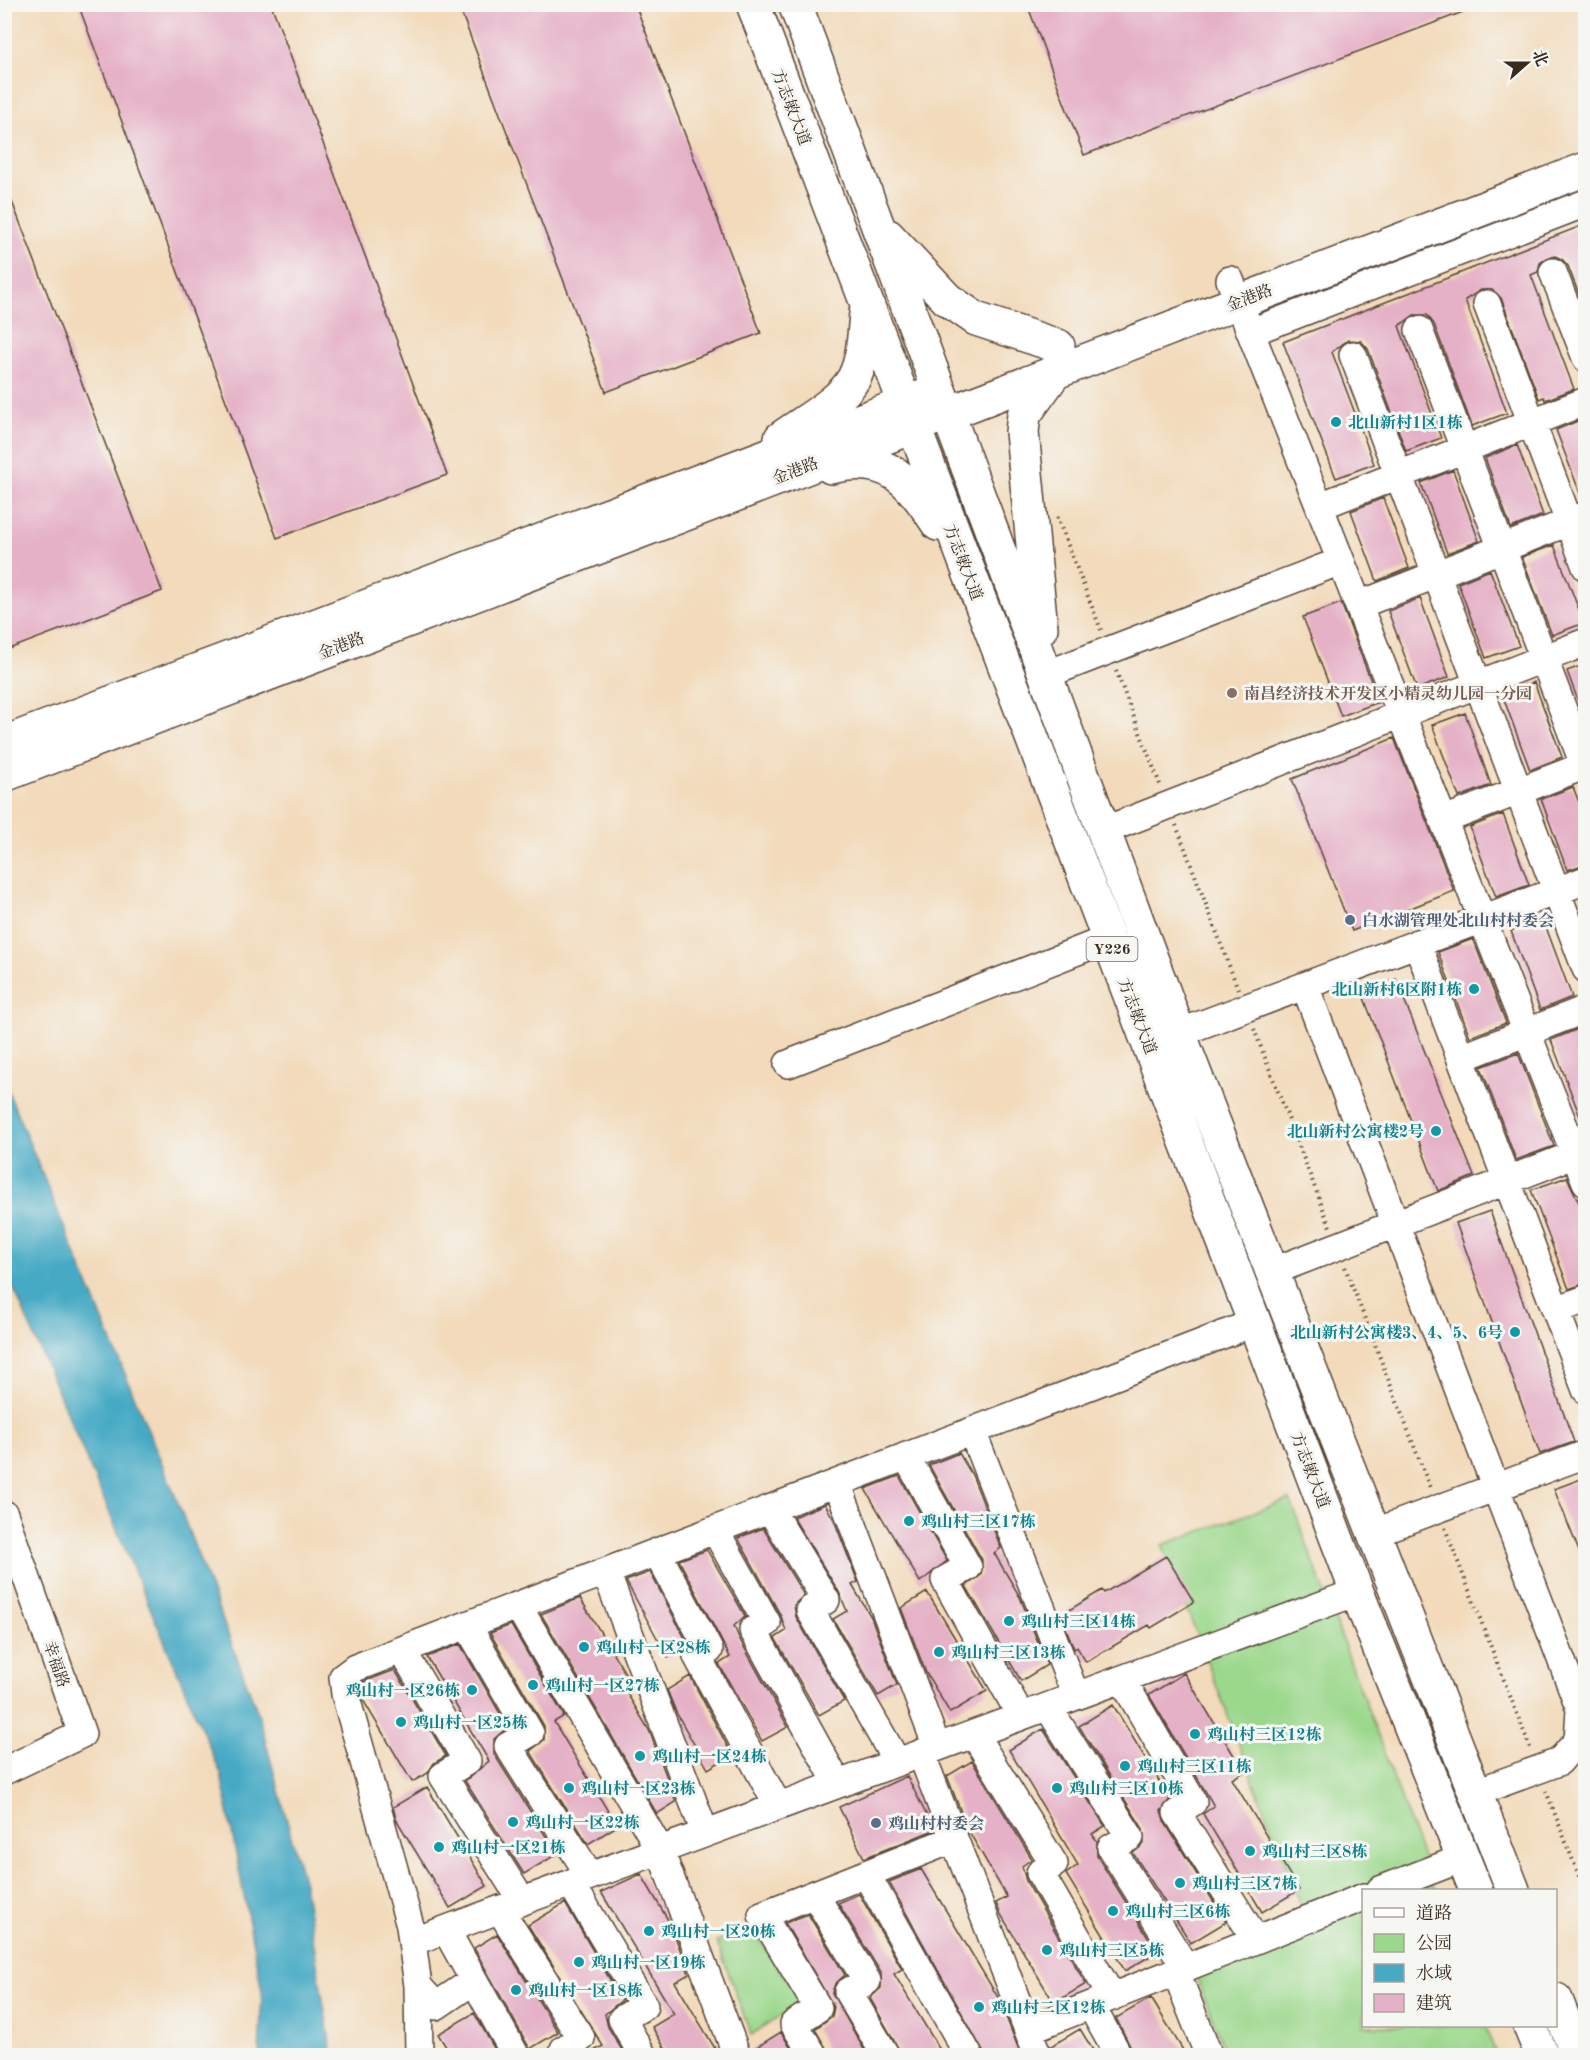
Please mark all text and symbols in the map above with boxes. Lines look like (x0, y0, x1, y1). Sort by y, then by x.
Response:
north arrow (1497, 33, 1557, 93)
text: 北 (1529, 47, 1551, 69)
street label: 方志敏大道 (768, 67, 814, 148)
street label: 金港路 (1224, 281, 1275, 315)
place label: 北山新村1区1栋 (1348, 414, 1463, 432)
marker: 北山新村1区1栋 (1329, 415, 1343, 429)
street label: 金港路 (770, 454, 821, 488)
street label: 方志敏大道 (940, 522, 986, 603)
street label: 金港路 (316, 629, 367, 663)
place label: 南昌经济技术开发区小精灵幼儿园一分园 (1244, 685, 1532, 703)
marker: 南昌经济技术开发区小精灵幼儿园一分园 (1225, 686, 1239, 700)
place label: 白水湖管理处北山村村委会 (1362, 912, 1554, 930)
marker: 白水湖管理处北山村村委会 (1343, 913, 1357, 927)
road number: Y226 (1086, 937, 1138, 961)
street label: 方志敏大道 (1114, 976, 1160, 1057)
place label: 北山新村6区附1栋 (1331, 981, 1462, 999)
marker: 北山新村6区附1栋 (1467, 982, 1481, 996)
place label: 北山新村公寓楼2号 (1287, 1122, 1424, 1141)
marker: 北山新村公寓楼2号 (1429, 1124, 1443, 1138)
place label: 北山新村公寓楼3、4、5、6号 (1290, 1323, 1503, 1342)
marker: 北山新村公寓楼3、4、5、6号 (1508, 1325, 1522, 1339)
street label: 方志敏大道 (1287, 1430, 1333, 1511)
place label: 鸡山村三区17栋 (921, 1513, 1036, 1531)
marker: 鸡山村三区17栋 (902, 1514, 916, 1528)
place label: 鸡山村三区14栋 (1021, 1613, 1136, 1631)
marker: 鸡山村三区14栋 (1002, 1614, 1016, 1628)
street label: 幸福路 (40, 1639, 72, 1690)
place label: 鸡山村一区28栋 (596, 1639, 711, 1657)
marker: 鸡山村一区28栋 (577, 1640, 591, 1654)
place label: 鸡山村三区13栋 (951, 1644, 1066, 1662)
marker: 鸡山村三区13栋 (932, 1645, 946, 1659)
place label: 鸡山村一区27栋 (545, 1677, 660, 1695)
marker: 鸡山村一区27栋 (526, 1678, 540, 1692)
place label: 鸡山村一区26栋 (345, 1682, 460, 1700)
marker: 鸡山村一区26栋 (465, 1683, 479, 1697)
place label: 鸡山村一区25栋 (413, 1714, 528, 1732)
marker: 鸡山村一区25栋 (394, 1715, 408, 1729)
place label: 鸡山村三区12栋 (1207, 1726, 1322, 1744)
marker: 鸡山村三区12栋 (1188, 1727, 1202, 1741)
place label: 鸡山村一区24栋 (652, 1748, 767, 1766)
marker: 鸡山村一区24栋 (633, 1749, 647, 1763)
place label: 鸡山村三区11栋 (1137, 1758, 1252, 1776)
marker: 鸡山村三区11栋 (1118, 1759, 1132, 1773)
place label: 鸡山村一区23栋 (581, 1780, 696, 1798)
place label: 鸡山村三区10栋 (1069, 1780, 1184, 1798)
marker: 鸡山村一区23栋 (562, 1781, 576, 1795)
marker: 鸡山村三区10栋 (1050, 1781, 1064, 1795)
place label: 鸡山村一区22栋 (525, 1814, 640, 1832)
marker: 鸡山村一区22栋 (506, 1815, 520, 1829)
place label: 鸡山村村委会 (888, 1815, 984, 1833)
marker: 鸡山村村委会 (869, 1816, 883, 1830)
place label: 鸡山村一区21栋 (451, 1839, 566, 1857)
marker: 鸡山村一区21栋 (432, 1840, 446, 1854)
place label: 鸡山村三区8栋 (1262, 1843, 1367, 1861)
marker: 鸡山村三区8栋 (1243, 1844, 1257, 1858)
place label: 鸡山村三区7栋 (1192, 1875, 1297, 1893)
marker: 鸡山村三区7栋 (1173, 1876, 1187, 1890)
legend (1362, 1889, 1557, 2027)
place label: 鸡山村三区6栋 (1125, 1903, 1230, 1921)
text: 道路 (1416, 1903, 1452, 1923)
marker: 鸡山村三区6栋 (1106, 1904, 1120, 1918)
place label: 鸡山村一区20栋 (661, 1923, 776, 1941)
marker: 鸡山村一区20栋 (642, 1924, 656, 1938)
text: 公园 (1416, 1934, 1452, 1953)
place label: 鸡山村三区5栋 (1059, 1942, 1164, 1960)
marker: 鸡山村三区5栋 (1040, 1943, 1054, 1957)
place label: 鸡山村一区19栋 (591, 1954, 706, 1972)
marker: 鸡山村一区19栋 (572, 1955, 586, 1969)
text: 水域 (1416, 1963, 1452, 1983)
place label: 鸡山村一区18栋 (528, 1982, 643, 2000)
marker: 鸡山村一区18栋 (509, 1983, 523, 1997)
text: 建筑 (1416, 1993, 1452, 2013)
place label: 鸡山村二区12栋 (991, 1999, 1106, 2017)
marker: 鸡山村二区12栋 (972, 2000, 986, 2014)

